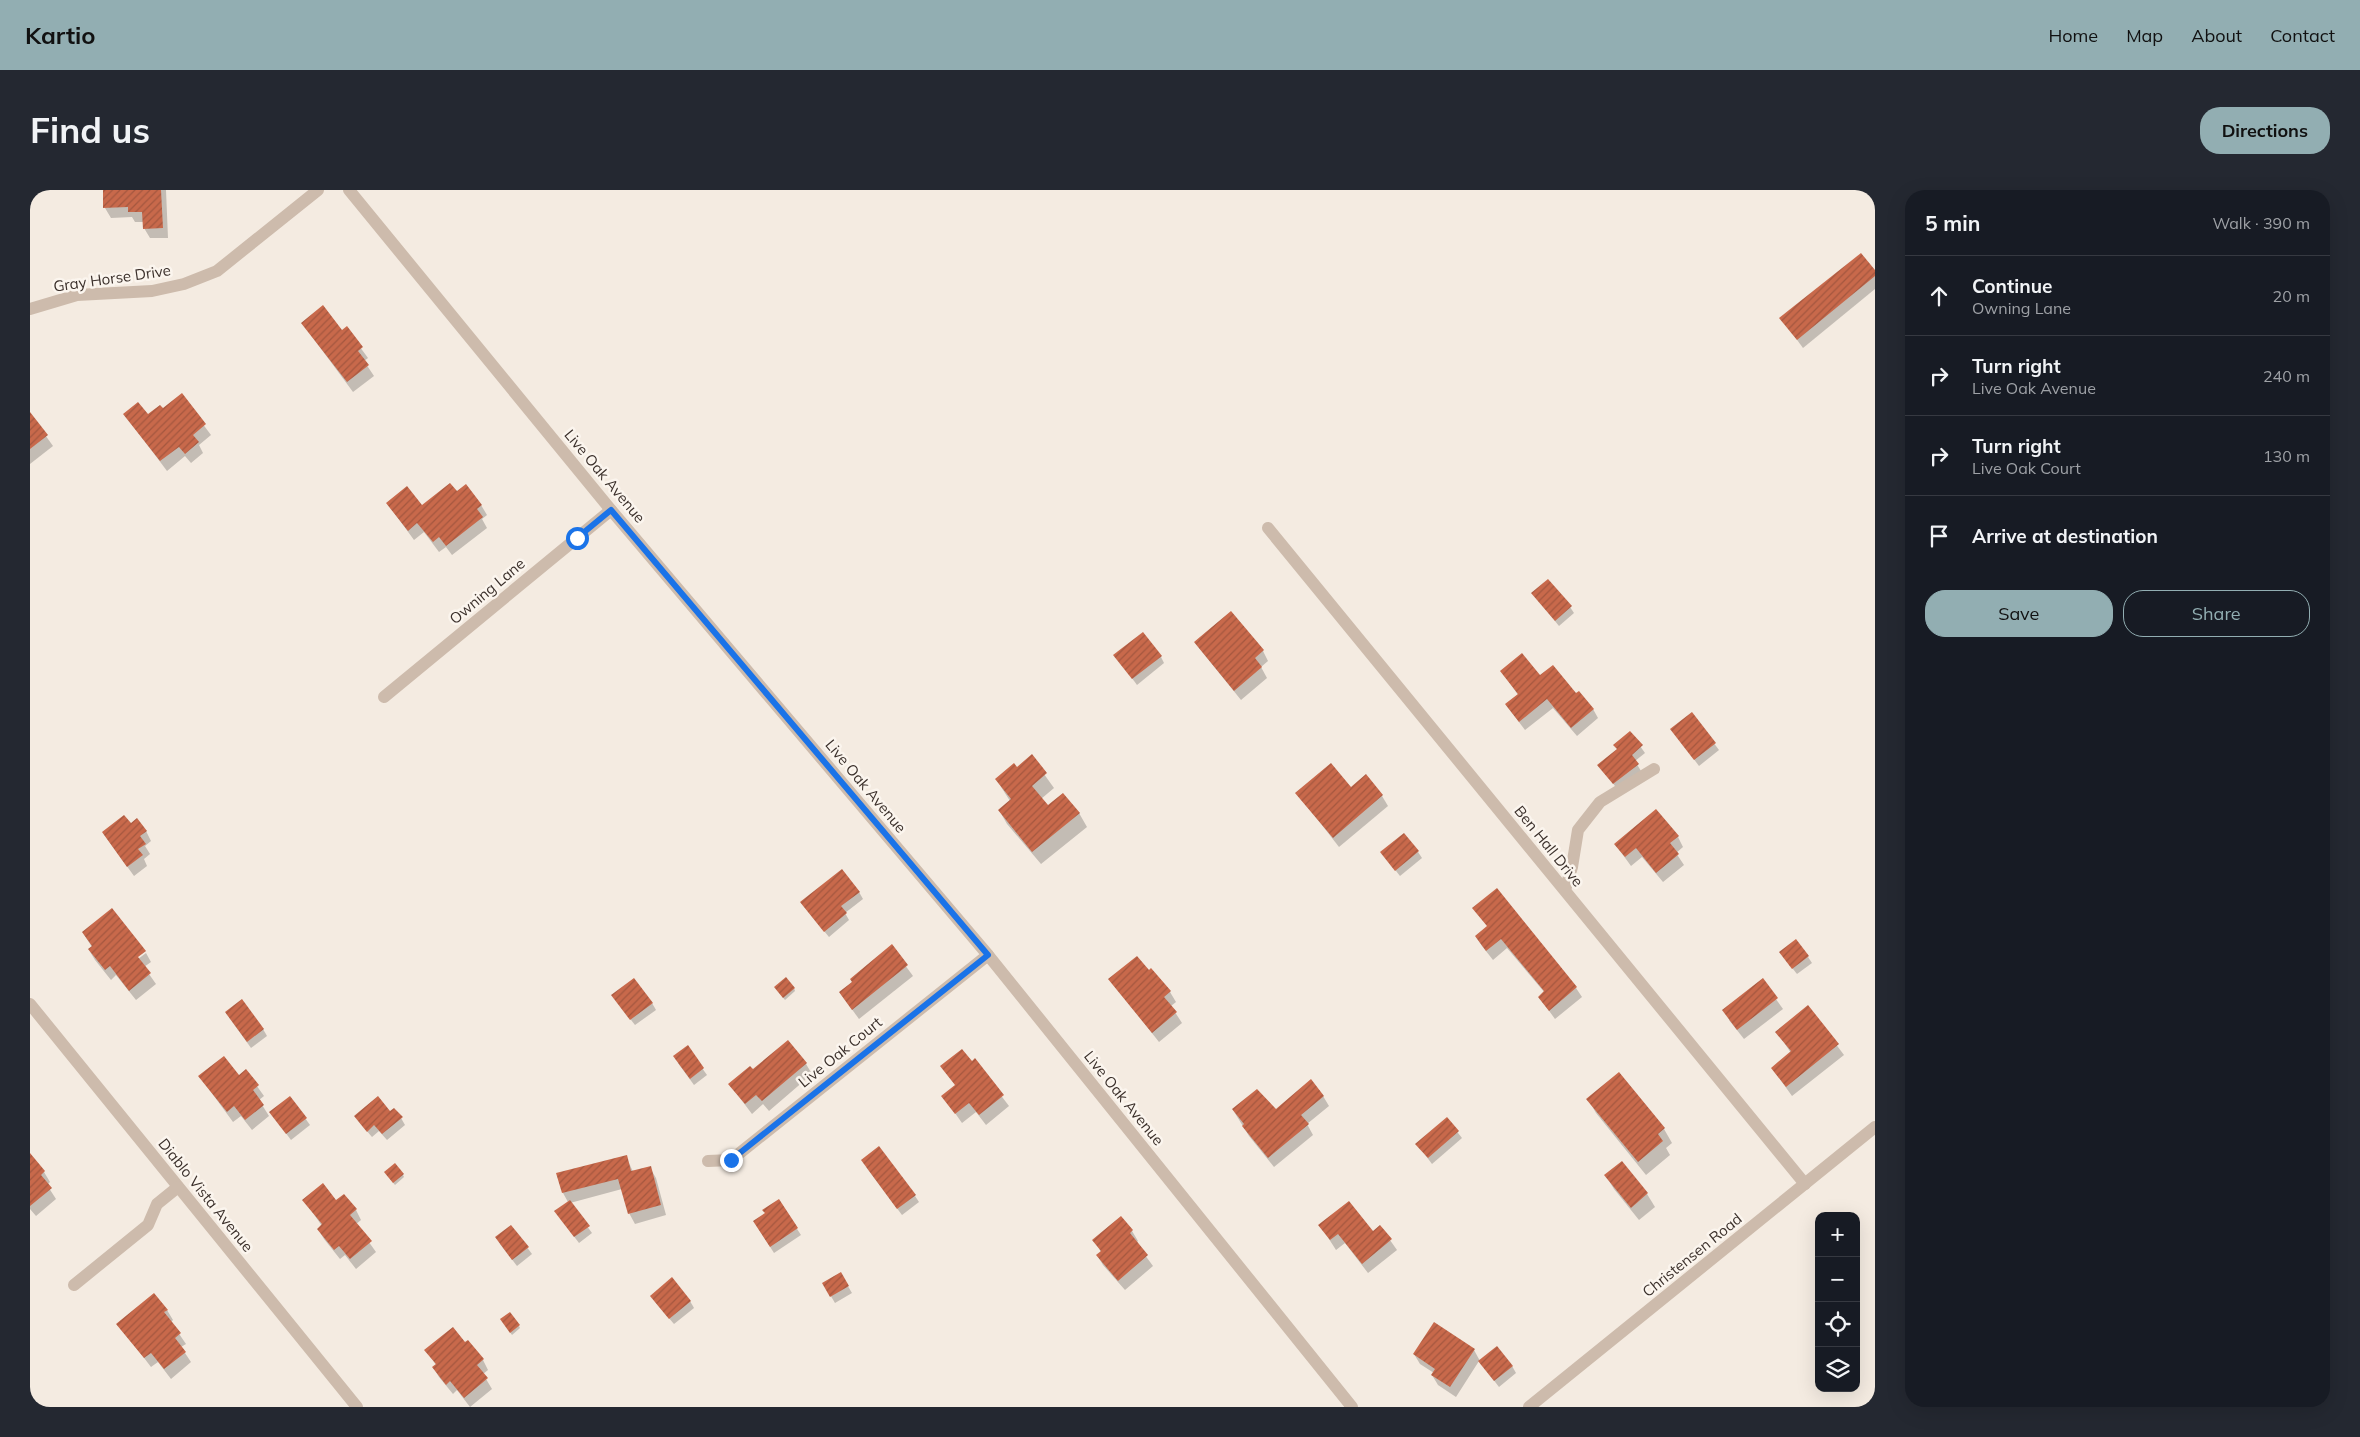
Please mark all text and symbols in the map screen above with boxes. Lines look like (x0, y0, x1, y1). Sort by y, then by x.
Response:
text: Kartio (25, 20, 96, 50)
text: Home (2048, 24, 2098, 47)
text: Map (2126, 24, 2163, 47)
text: About (2191, 24, 2242, 47)
text: Contact (2270, 24, 2335, 47)
button: Directions (2200, 107, 2330, 154)
text: Find us (30, 108, 150, 152)
text: 5 min (1925, 210, 1980, 236)
text: Walk · 390 m (2212, 213, 2310, 233)
street label: Gray Horse Drive (52, 260, 172, 296)
text: Continue (1972, 274, 2052, 298)
icon: ahead (1925, 282, 1953, 310)
text: 20 m (2273, 286, 2310, 306)
text: Owning Lane (1972, 298, 2071, 318)
text: Turn right (1972, 354, 2061, 378)
icon: right (1925, 362, 1953, 390)
text: 240 m (2263, 366, 2310, 386)
text: Live Oak Avenue (1972, 378, 2096, 398)
street label: Live Oak Avenue (560, 425, 650, 527)
text: Turn right (1972, 434, 2061, 458)
icon: right (1925, 442, 1953, 470)
text: 130 m (2263, 446, 2310, 466)
text: Live Oak Court (1972, 458, 2081, 478)
icon: arrive (1925, 522, 1953, 550)
text: Arrive at destination (1972, 524, 2158, 548)
route start (566, 527, 589, 550)
street label: Owning Lane (445, 554, 529, 628)
button: Save (1925, 590, 2113, 637)
button: Share (2123, 590, 2310, 637)
street label: Live Oak Avenue (821, 735, 911, 837)
street label: Ben Hall Drive (1511, 802, 1587, 890)
street label: Live Oak Court (794, 1013, 886, 1091)
street label: Live Oak Avenue (1080, 1047, 1168, 1149)
street label: Diablo Vista Avenue (154, 1134, 258, 1256)
route end (720, 1149, 743, 1172)
street label: Christensen Road (1638, 1209, 1746, 1301)
map controls (1815, 1212, 1860, 1392)
button: + (1815, 1212, 1860, 1257)
button: − (1815, 1257, 1860, 1302)
button: locate (1815, 1302, 1860, 1347)
button: layers (1815, 1347, 1860, 1392)

